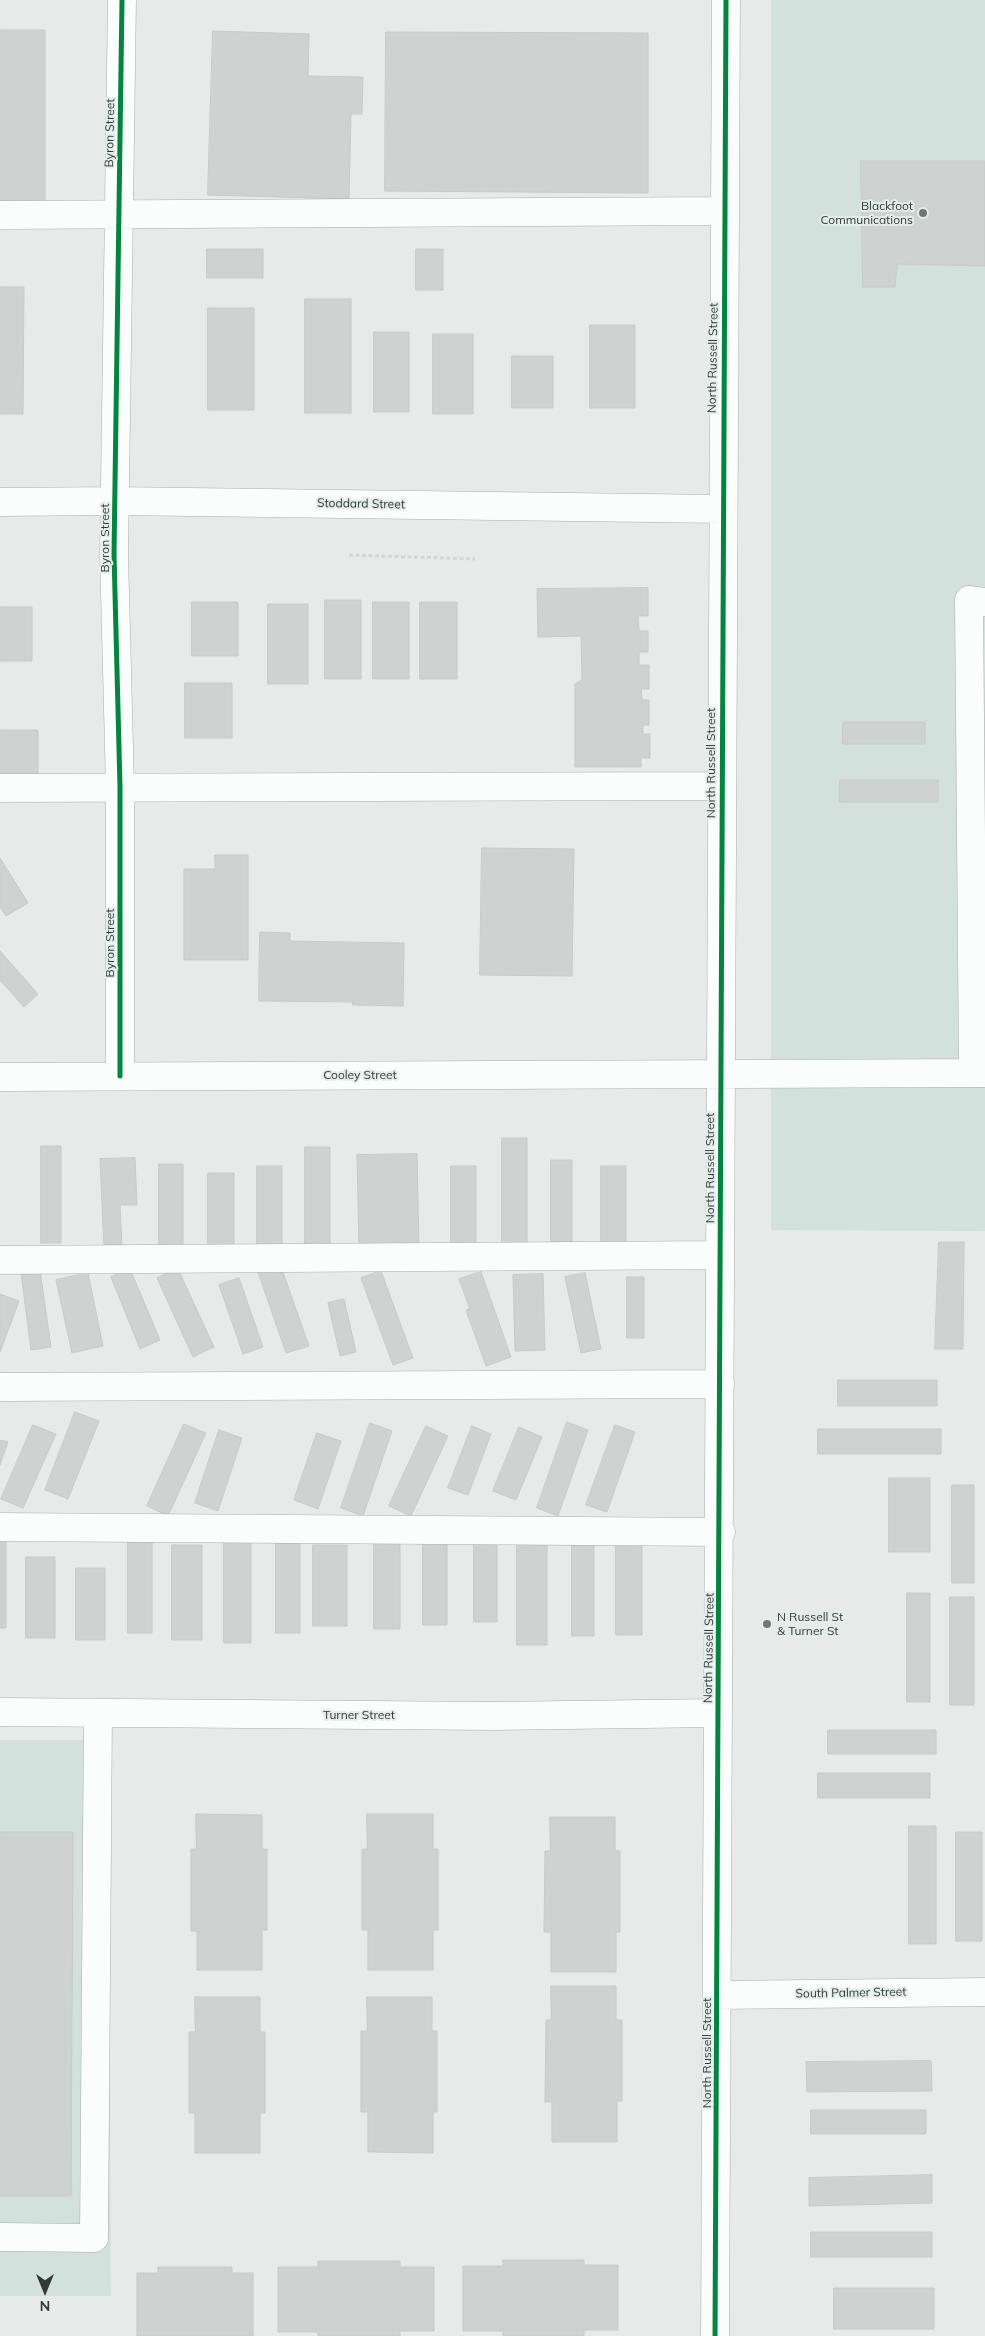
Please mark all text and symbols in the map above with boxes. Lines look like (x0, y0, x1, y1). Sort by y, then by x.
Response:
street label: Byron Street (102, 98, 118, 168)
place label: Blackfoot Communications (820, 199, 913, 227)
marker: Blackfoot Communications (917, 207, 929, 219)
street label: North Russell Street (705, 303, 721, 413)
street label: Stoddard Street (317, 496, 405, 512)
street label: Byron Street (98, 503, 112, 573)
street label: North Russell Street (704, 708, 718, 818)
street label: Byron Street (103, 908, 117, 978)
street label: Cooley Street (323, 1068, 397, 1082)
street label: North Russell Street (703, 1113, 717, 1223)
street label: North Russell Street (701, 1593, 717, 1703)
place label: N Russell St & Turner St (777, 1610, 843, 1638)
marker: N Russell St & Turner St (761, 1618, 773, 1630)
street label: Turner Street (323, 1708, 395, 1722)
street label: South Palmer Street (795, 1985, 907, 2001)
street label: North Russell Street (700, 1998, 714, 2108)
north arrow (20, 2266, 70, 2316)
text: N (40, 2297, 50, 2315)

